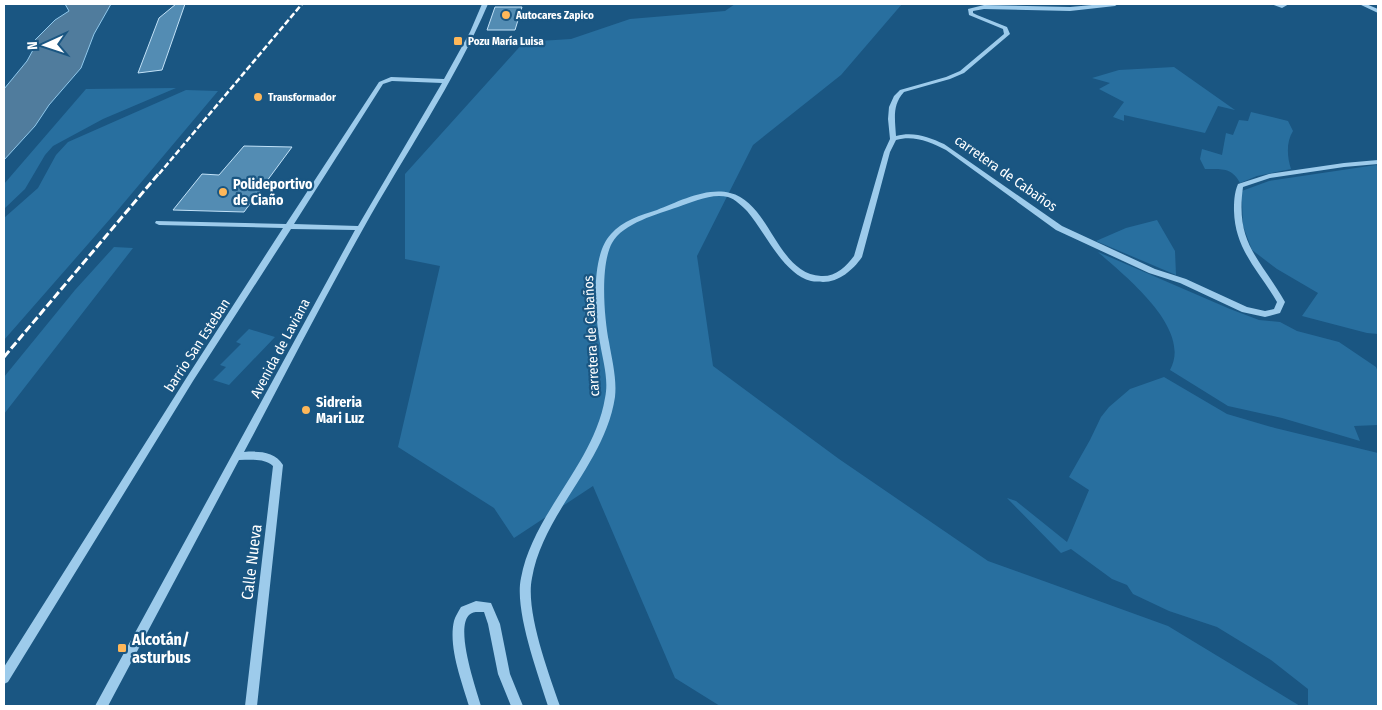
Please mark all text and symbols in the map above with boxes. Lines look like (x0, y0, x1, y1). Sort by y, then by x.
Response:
marker: Autocares Zapico (500, 9, 512, 21)
place label: Autocares Zapico (515, 9, 594, 22)
north arrow (20, 20, 70, 70)
marker: Pozu María Luisa (452, 35, 464, 47)
place label: Pozu María Luisa (468, 35, 544, 48)
text: N (24, 41, 41, 50)
marker: Transformador (252, 91, 264, 103)
place label: Transformador (268, 91, 337, 104)
street label: carretera de Cabaños (951, 132, 1060, 215)
place label: Polideportivo de Ciaño (233, 176, 313, 209)
marker: Polideportivo de Ciaño (217, 186, 229, 198)
street label: carretera de Cabaños (580, 275, 603, 397)
street label: barrio San Esteban (161, 295, 234, 395)
street label: Avenida de Laviana (247, 295, 314, 401)
place label: Sidreria Mari Luz (316, 394, 364, 427)
marker: Sidreria Mari Luz (300, 404, 312, 416)
street label: Calle Nueva (237, 523, 266, 601)
place label: Alcotán/ asturbus (131, 630, 191, 667)
marker: Alcotán/ asturbus (116, 642, 128, 654)

